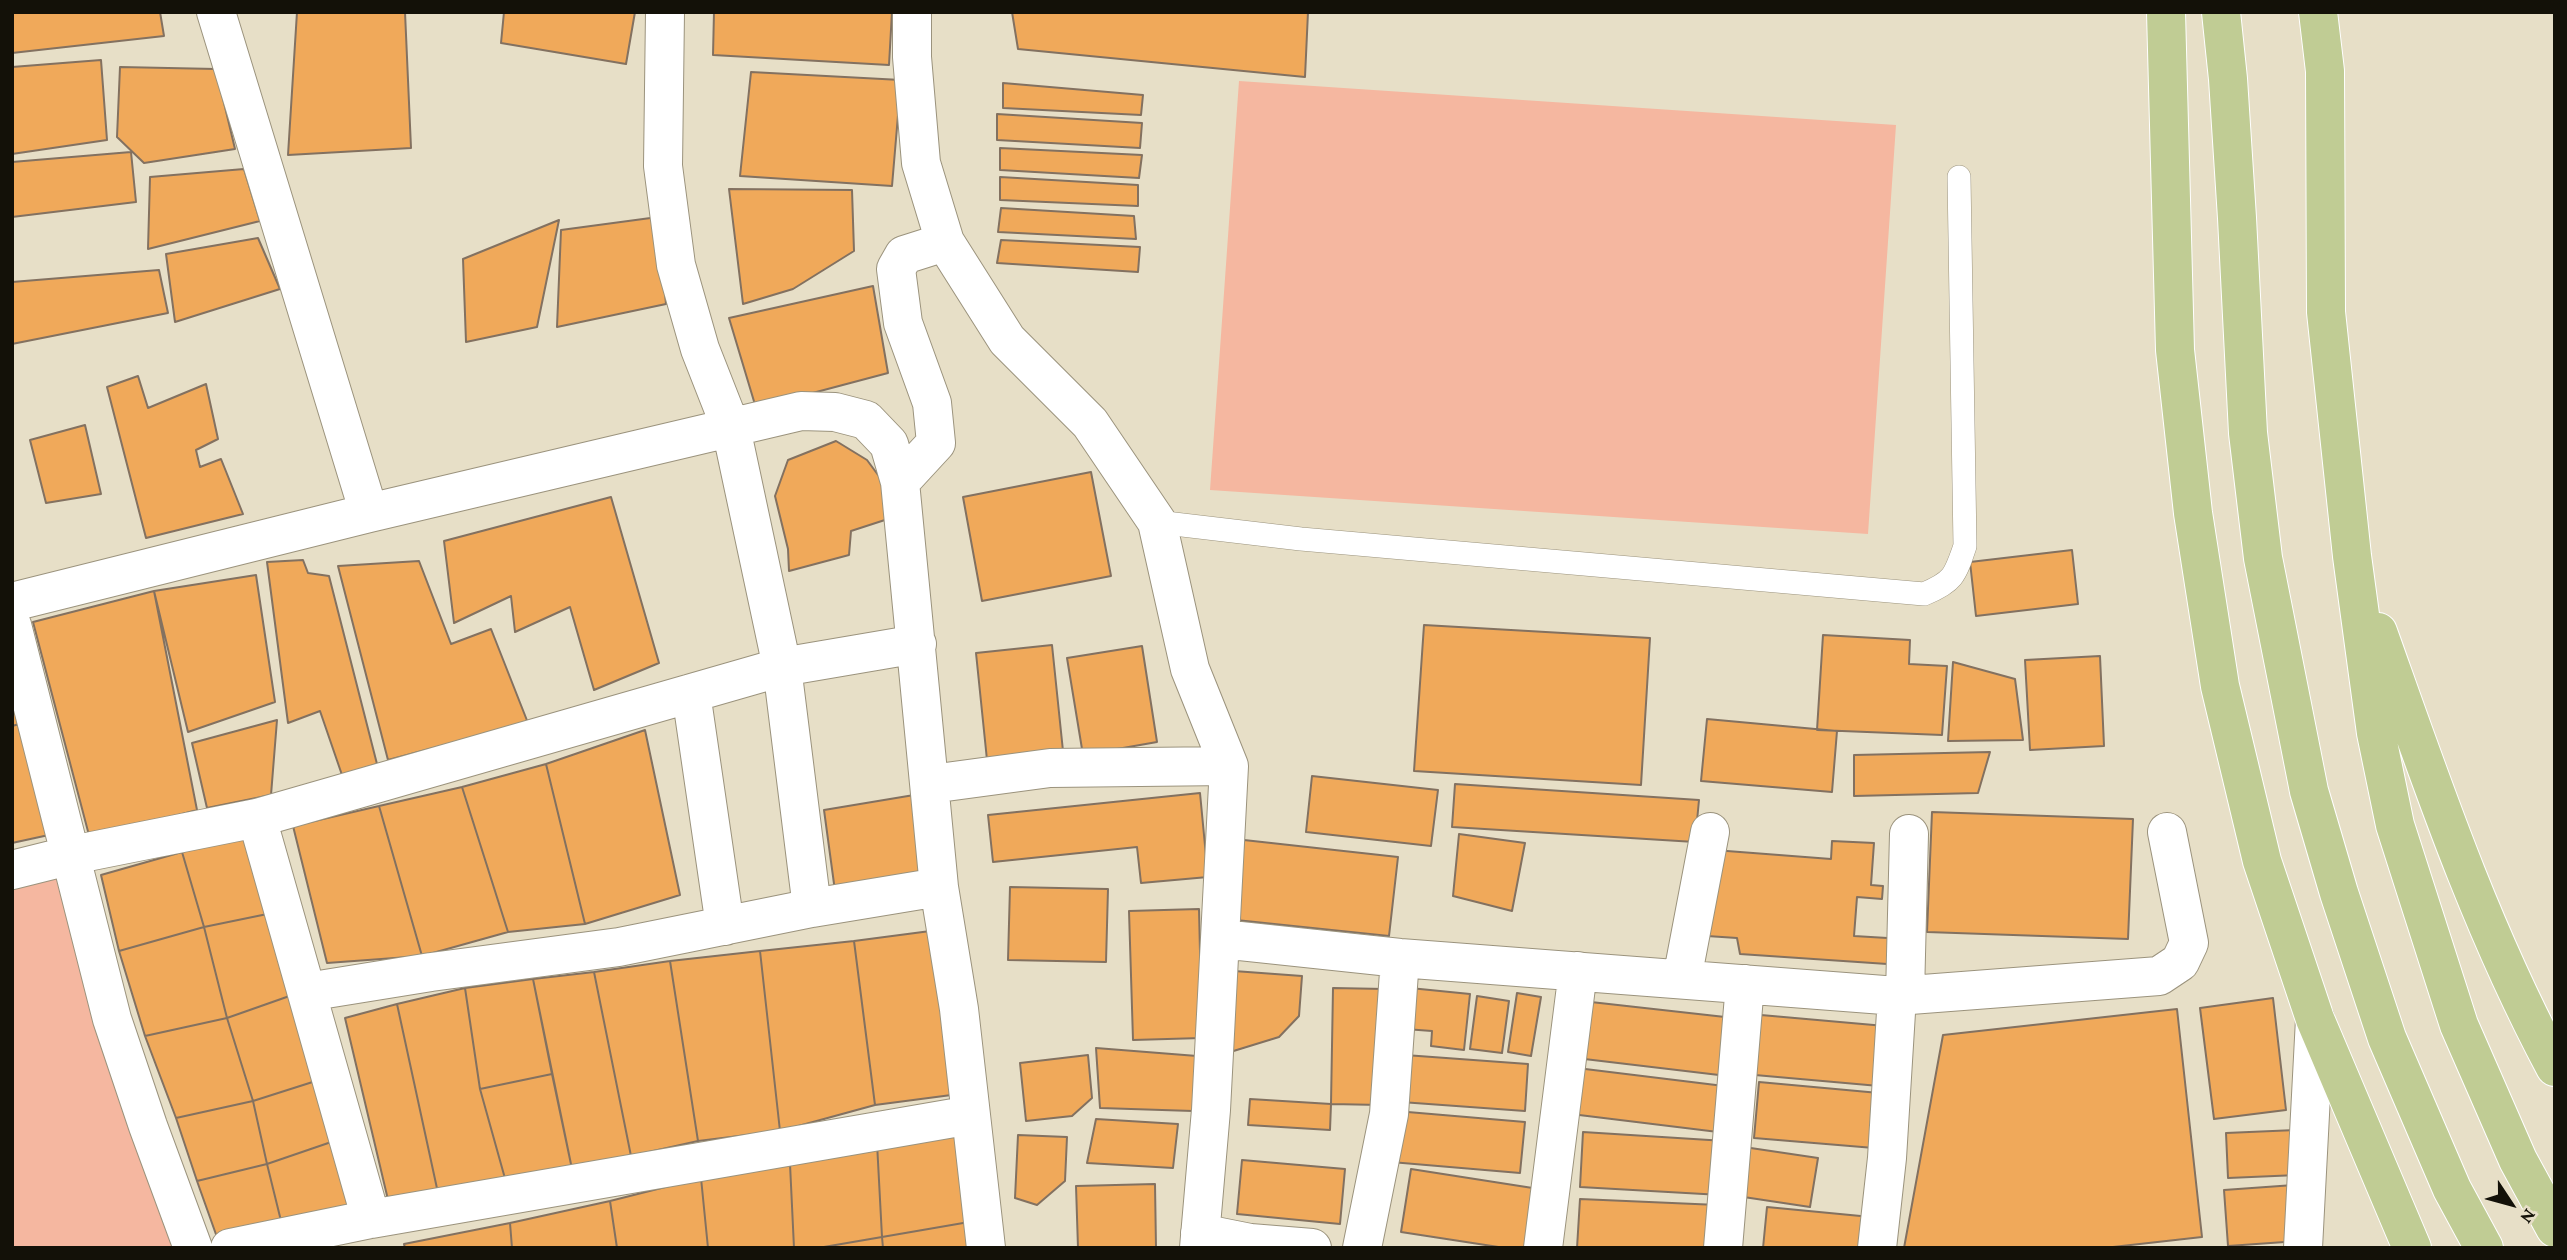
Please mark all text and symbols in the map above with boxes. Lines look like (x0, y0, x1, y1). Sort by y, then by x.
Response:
north arrow (2476, 1169, 2546, 1239)
text: N (2516, 1205, 2541, 1228)

